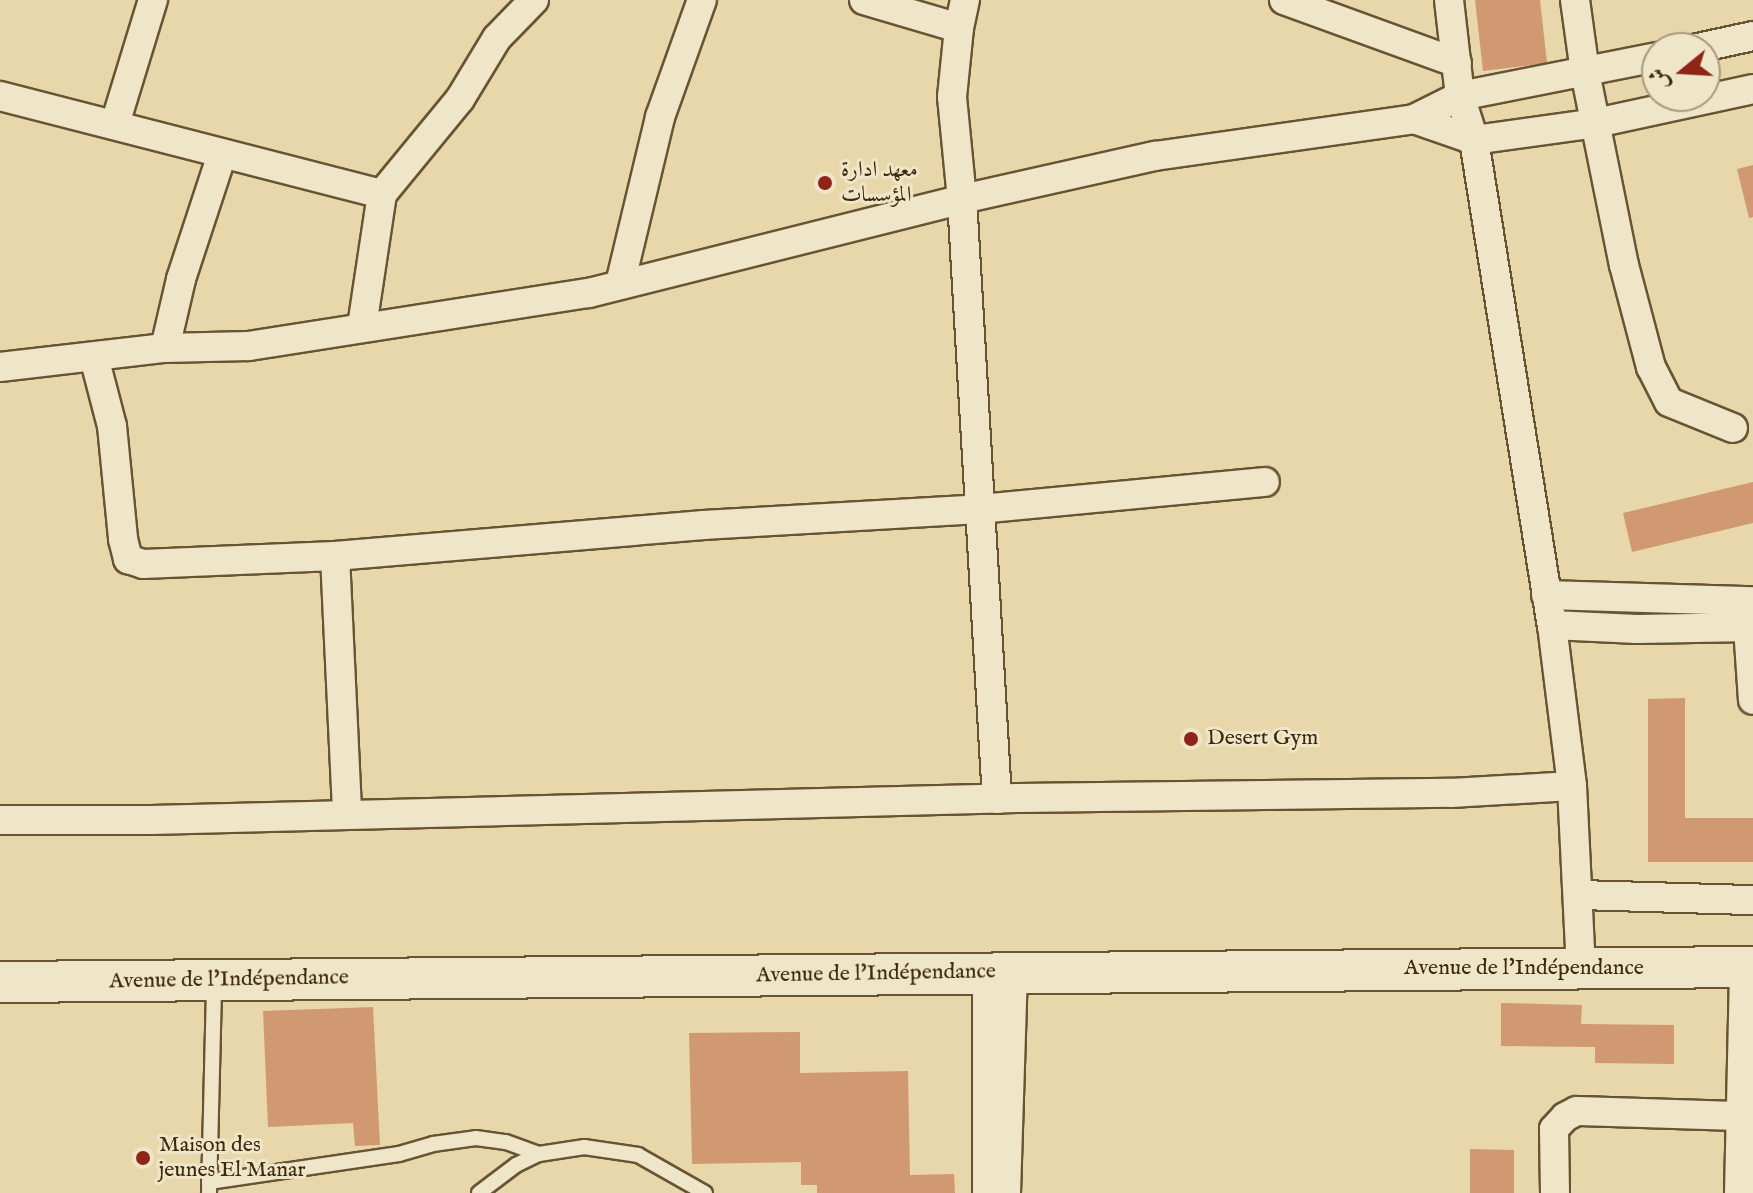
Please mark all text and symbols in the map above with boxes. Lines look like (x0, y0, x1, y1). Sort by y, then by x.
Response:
north arrow (1641, 32, 1721, 112)
text: ش (1643, 64, 1677, 94)
place label: معهد ادارة المؤسسات (841, 157, 918, 208)
marker: معهد ادارة المؤسسات (816, 174, 834, 192)
place label: Desert Gym (1207, 726, 1318, 752)
marker: Desert Gym (1182, 730, 1200, 748)
street label: Avenue de l'Indépendance (1404, 956, 1644, 982)
street label: Avenue de l'Indépendance (756, 959, 996, 989)
street label: Avenue de l'Indépendance (109, 965, 349, 995)
place label: Maison des jeunes El Manar (159, 1132, 306, 1184)
marker: Maison des jeunes El Manar (134, 1149, 152, 1167)

